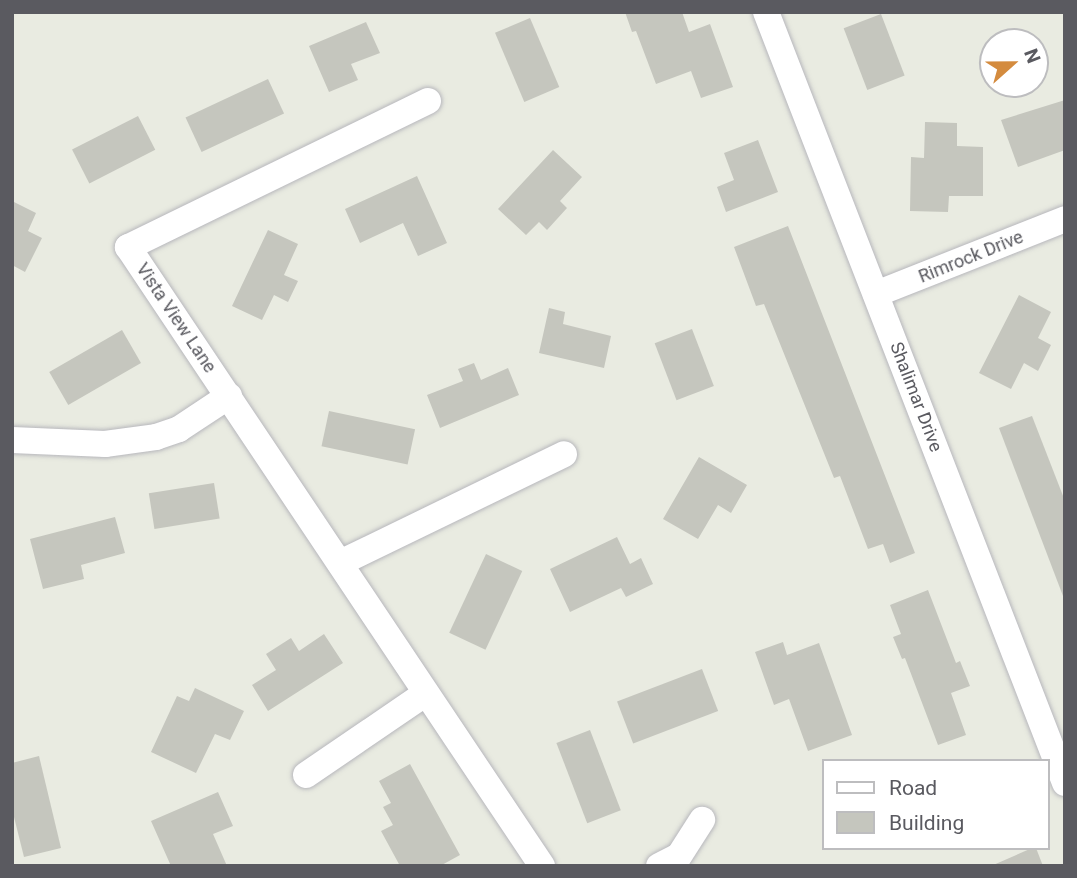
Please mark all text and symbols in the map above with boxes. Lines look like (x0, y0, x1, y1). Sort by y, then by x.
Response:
north arrow (979, 28, 1049, 98)
text: N (1019, 46, 1045, 66)
street label: Rimrock Drive (916, 226, 1026, 288)
street label: Vista View Lane (131, 259, 221, 377)
street label: Shalimar Drive (885, 339, 947, 455)
legend (822, 759, 1049, 850)
text: Road (889, 776, 937, 800)
text: Building (889, 811, 964, 835)

